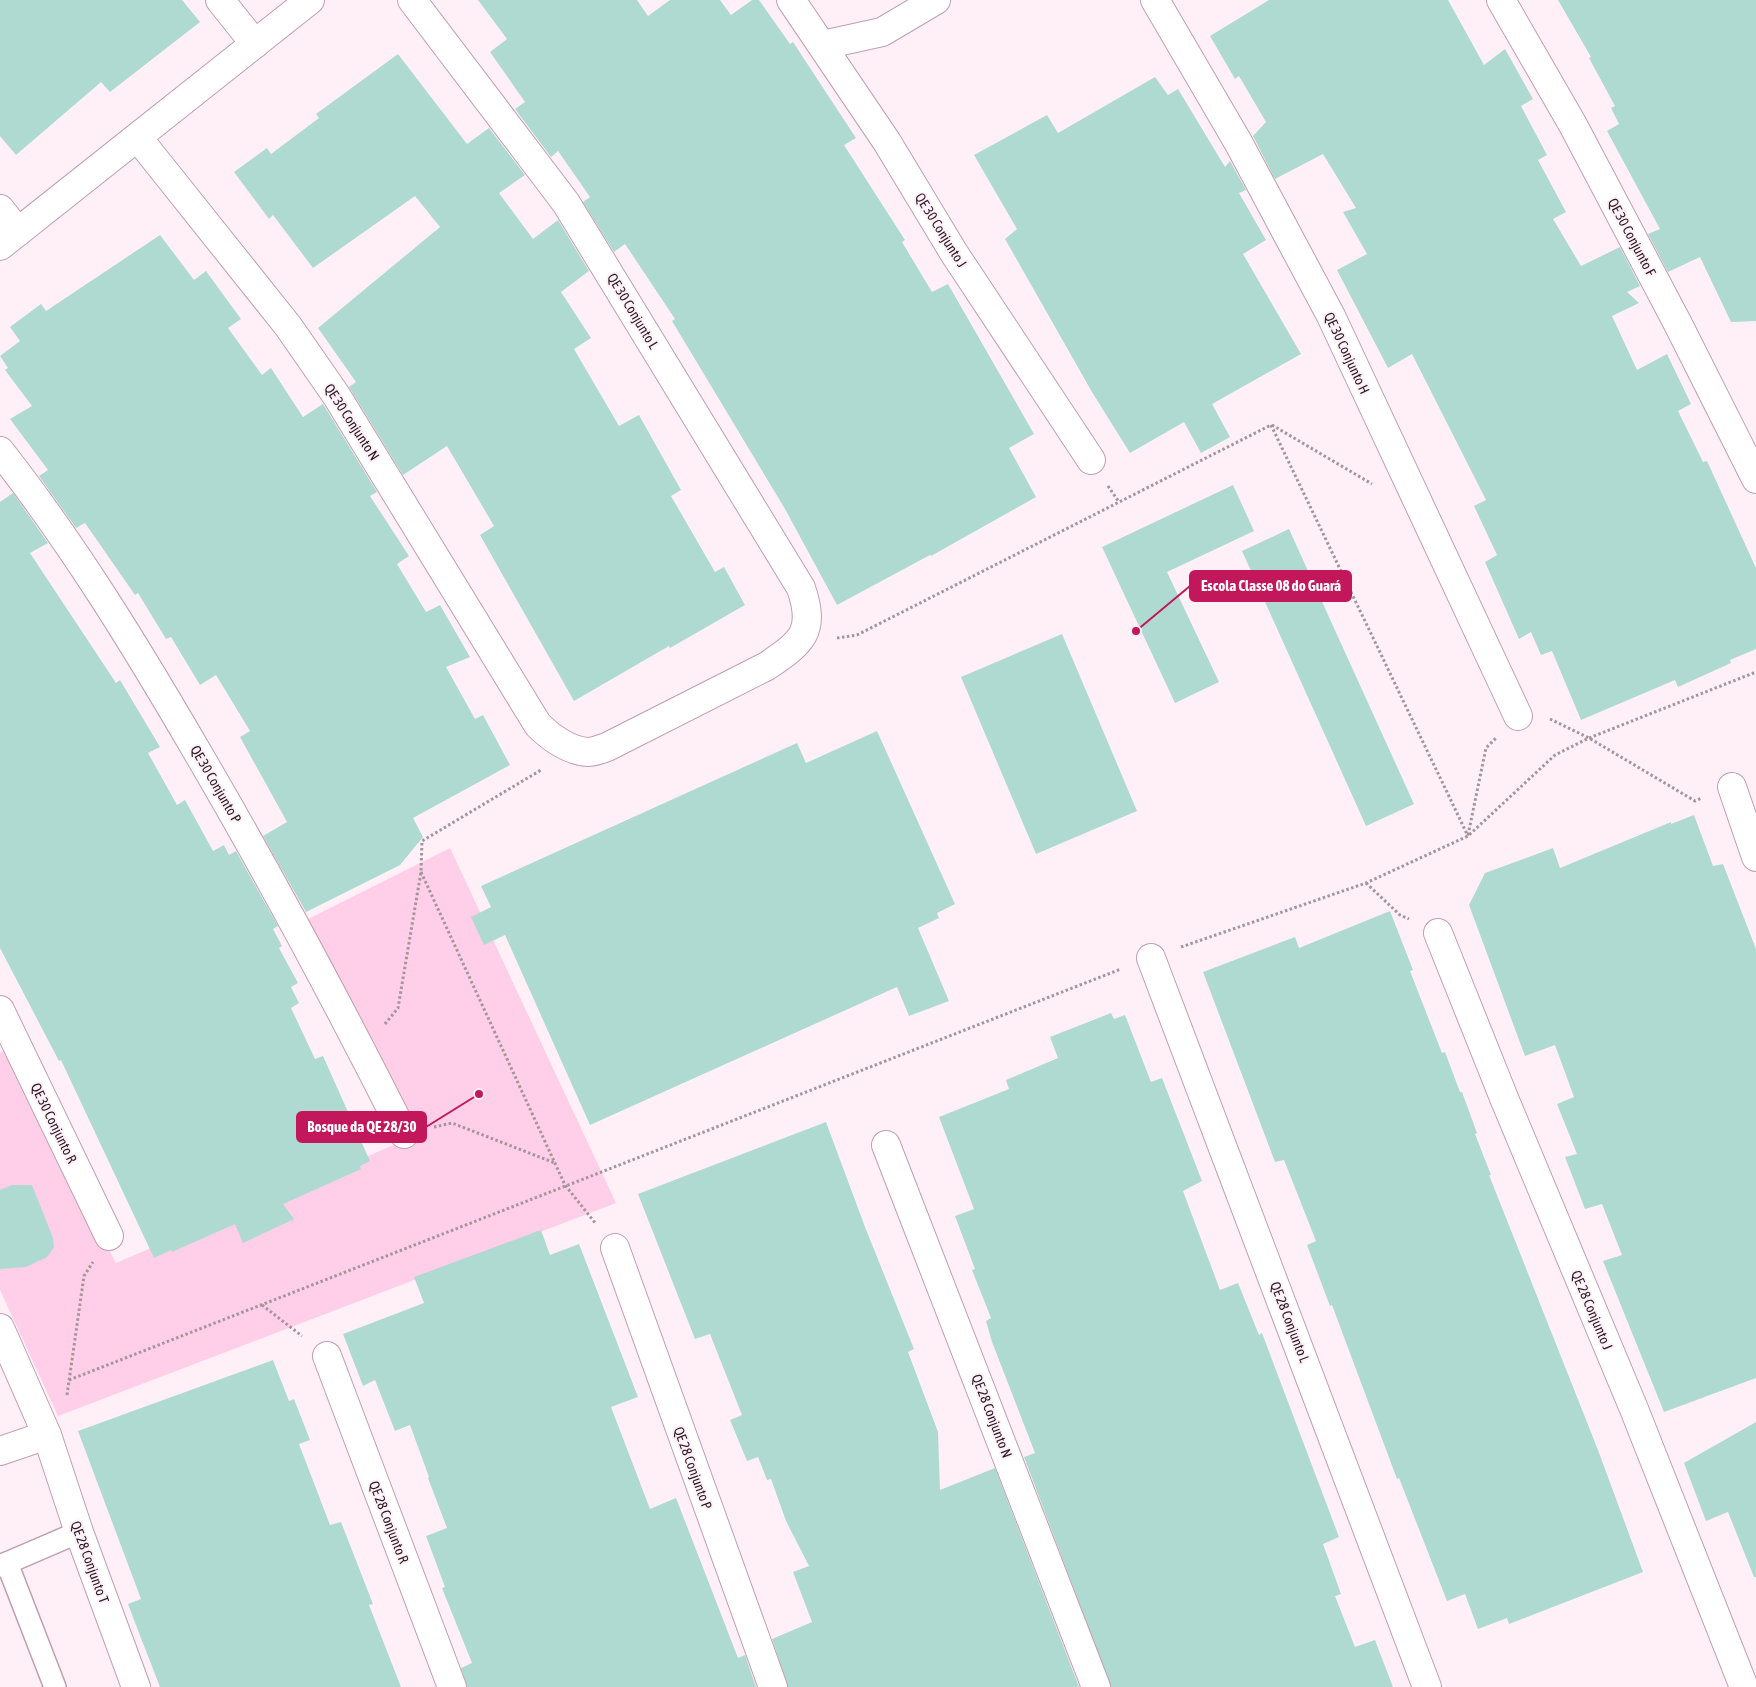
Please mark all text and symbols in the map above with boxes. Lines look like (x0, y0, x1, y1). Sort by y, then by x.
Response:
street label: QE 30 Conjunto J (912, 190, 970, 270)
street label: QE 30 Conjunto F (1605, 195, 1659, 279)
street label: QE 30 Conjunto L (604, 270, 662, 352)
street label: QE 30 Conjunto H (1321, 310, 1373, 396)
street label: QE 30 Conjunto N (321, 381, 383, 463)
callout: Escola Classe 08 do Guará (1190, 571, 1351, 601)
text: Escola Classe 08 do Guará (1201, 577, 1341, 594)
street label: QE 30 Conjunto P (187, 742, 245, 826)
street label: QE 30 Conjunto R (28, 1080, 80, 1166)
callout: Bosque da QE 28/30 (297, 1112, 426, 1142)
text: Bosque da QE 28/30 (307, 1118, 417, 1135)
street label: QE 28 Conjunto J (1568, 1268, 1616, 1352)
street label: QE 28 Conjunto L (1267, 1279, 1313, 1365)
street label: QE 28 Conjunto N (969, 1372, 1015, 1460)
street label: QE 28 Conjunto P (671, 1424, 715, 1512)
street label: QE 28 Conjunto R (366, 1479, 412, 1565)
street label: QE 28 Conjunto T (68, 1519, 112, 1605)

